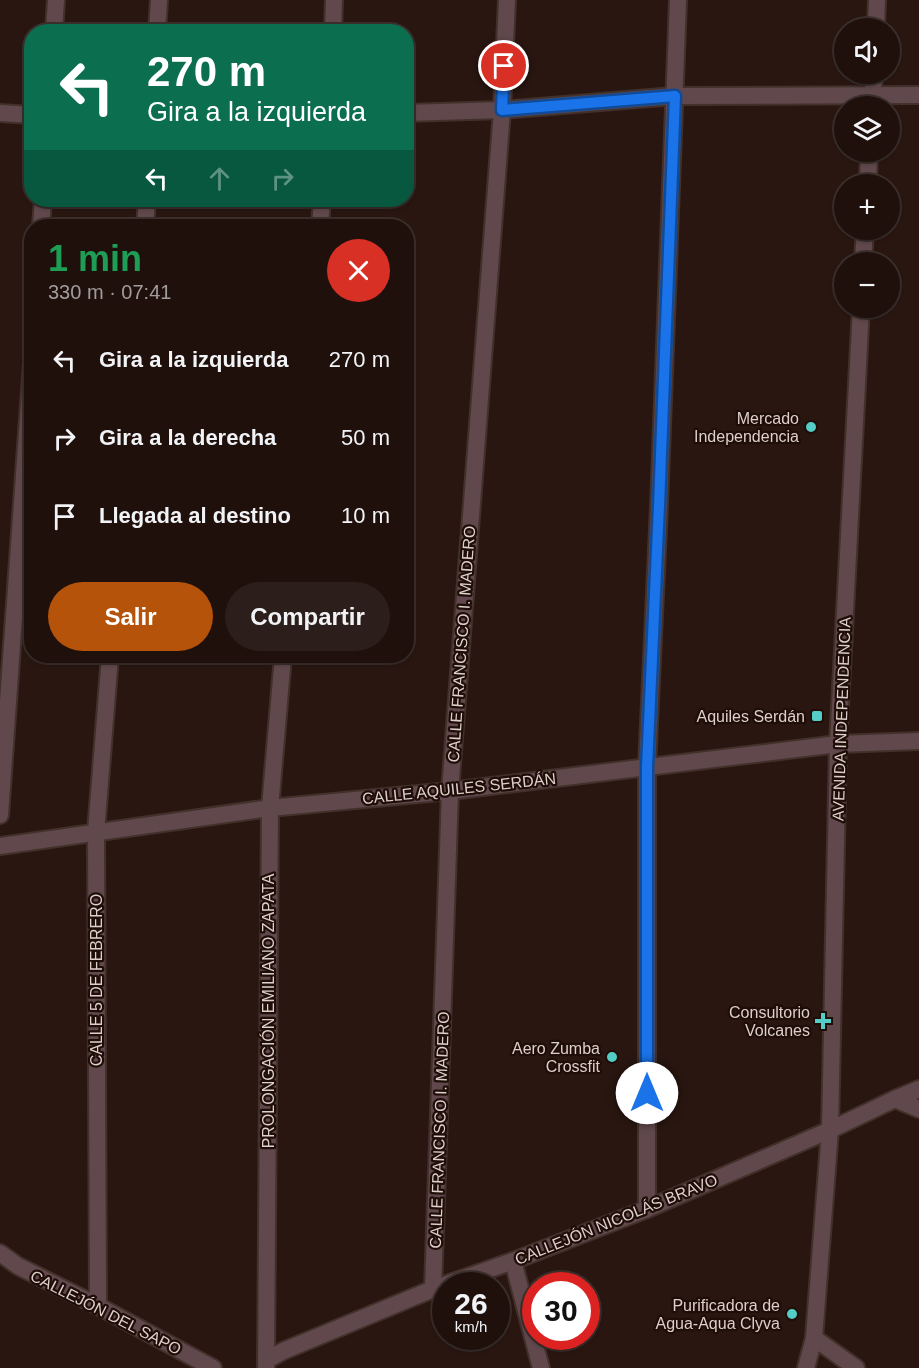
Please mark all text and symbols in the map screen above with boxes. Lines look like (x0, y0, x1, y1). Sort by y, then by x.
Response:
map controls (834, 18, 900, 318)
button: sound (834, 18, 900, 84)
pin (478, 40, 529, 91)
icon: left (48, 48, 126, 126)
text: 270 m (147, 48, 266, 95)
icon: arrive (487, 49, 520, 82)
button: layers (834, 96, 900, 162)
text: Gira a la izquierda (147, 97, 366, 127)
icon: left (140, 162, 173, 195)
icon: ahead (203, 162, 236, 195)
icon: right (266, 162, 299, 195)
button: + (834, 174, 900, 240)
text: 1 min (48, 238, 142, 279)
button: close (327, 239, 390, 302)
button: − (834, 252, 900, 318)
text: 330 m · 07:41 (48, 281, 171, 303)
icon: left (48, 344, 81, 377)
text: Gira a la izquierda (99, 347, 289, 372)
text: 270 m (329, 347, 390, 372)
place label: Mercado Independencia (694, 410, 799, 445)
marker: Mercado Independencia (804, 420, 818, 434)
icon: right (48, 422, 81, 455)
text: Gira a la derecha (99, 425, 276, 450)
text: 50 m (341, 425, 390, 450)
icon: arrive (48, 500, 81, 533)
text: Llegada al destino (99, 503, 291, 528)
text: 10 m (341, 503, 390, 528)
street label: CALLE FRANCISCO I. MADERO (445, 525, 478, 763)
button: Salir (48, 582, 213, 651)
button: Compartir (225, 582, 390, 651)
street label: AVENIDA INDEPENDENCIA (829, 616, 854, 821)
place label: Aquiles Serdán (696, 708, 805, 725)
marker: Aquiles Serdán (810, 709, 824, 723)
street label: CALLE AQUILES SERDÁN (361, 769, 557, 807)
street label: PROLONGACIÓN EMILIANO ZAPATA (259, 873, 277, 1148)
street label: CALLE 5 DE FEBRERO (88, 894, 105, 1066)
place label: Consultorio Volcanes (729, 1004, 810, 1039)
street label: CALLE FRANCISCO I. MADERO (427, 1011, 452, 1249)
marker: Consultorio Volcanes (814, 1012, 832, 1030)
place label: Aero Zumba Crossfit (512, 1040, 601, 1075)
marker: Aero Zumba Crossfit (605, 1050, 619, 1064)
position arrow (615, 1061, 679, 1125)
street label: CALLEJÓN NICOLÁS BRAVO (512, 1170, 720, 1268)
street label: CALLEJÓN DEL SAPO (28, 1266, 184, 1358)
speed limit sign: 30 (522, 1272, 600, 1350)
text: 26 (454, 1287, 488, 1320)
place label: Purificadora de Agua-Aqua Clyva (655, 1297, 780, 1332)
marker: Purificadora de Agua-Aqua Clyva (785, 1307, 799, 1321)
text: km/h (455, 1318, 487, 1335)

